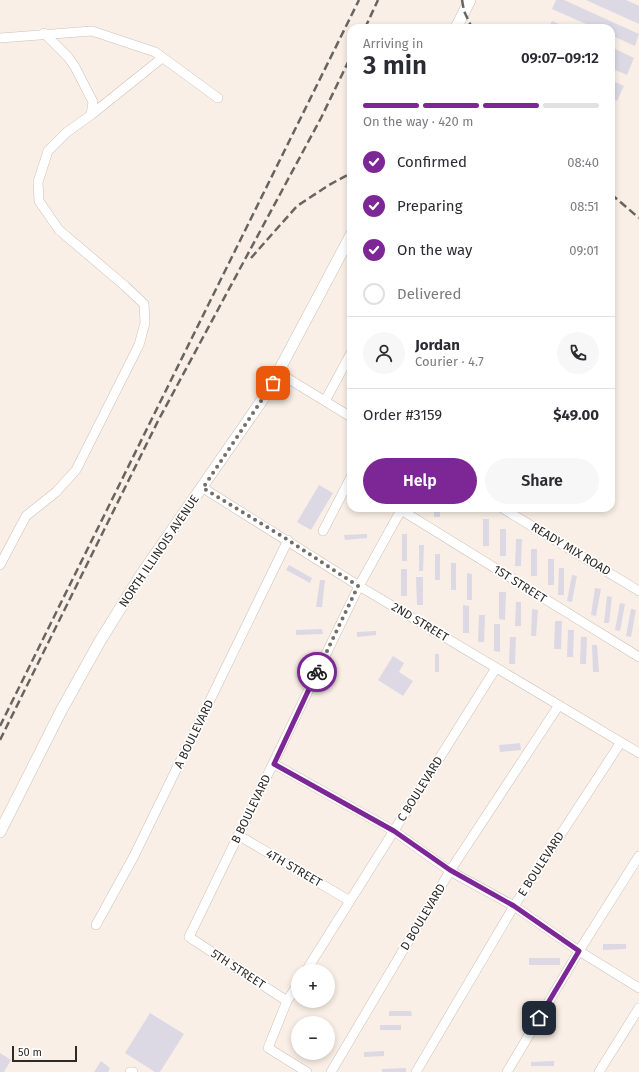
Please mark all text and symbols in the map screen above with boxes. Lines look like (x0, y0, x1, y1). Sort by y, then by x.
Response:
text: Arriving in (363, 36, 423, 51)
text: 09:07–09:12 (521, 49, 599, 67)
text: 3 min (363, 50, 427, 81)
text: On the way · 420 m (363, 114, 473, 129)
icon: check (363, 151, 385, 173)
text: Confirmed (397, 153, 467, 171)
text: 08:40 (567, 155, 599, 170)
icon: check (363, 195, 385, 217)
text: Preparing (397, 197, 462, 215)
text: 08:51 (570, 199, 599, 214)
icon: check (363, 239, 385, 261)
text: On the way (397, 241, 472, 259)
text: 09:01 (569, 243, 599, 258)
text: Delivered (397, 285, 461, 303)
button: person (363, 332, 405, 374)
button: phone (557, 332, 599, 374)
text: Jordan (415, 336, 460, 354)
text: Courier · 4.7 (415, 354, 484, 369)
pin (256, 366, 290, 400)
icon: bag (262, 372, 284, 394)
text: Order #3159 (363, 406, 442, 424)
text: $49.00 (553, 406, 599, 424)
button: Help (363, 458, 477, 504)
button: Share (485, 458, 599, 504)
street label: NORTH ILLINOIS AVENUE (116, 492, 202, 610)
street label: READY MIX ROAD (529, 520, 613, 578)
street label: 1ST STREET (491, 562, 550, 606)
street label: 2ND STREET (389, 600, 452, 645)
courier (297, 652, 337, 692)
icon: bike (306, 661, 328, 683)
street label: A BOULEVARD (171, 697, 217, 770)
street label: C BOULEVARD (394, 754, 446, 824)
street label: B BOULEVARD (228, 772, 274, 846)
street label: E BOULEVARD (515, 829, 567, 899)
street label: 4TH STREET (264, 846, 325, 890)
street label: D BOULEVARD (398, 881, 449, 953)
street label: 5TH STREET (208, 946, 268, 992)
map controls (291, 964, 335, 1060)
button: + (291, 964, 335, 1008)
pin (522, 1001, 556, 1035)
icon: home (528, 1007, 550, 1029)
button: − (291, 1016, 335, 1060)
scale bar (12, 1044, 77, 1063)
text: 50 m (18, 1046, 42, 1059)

